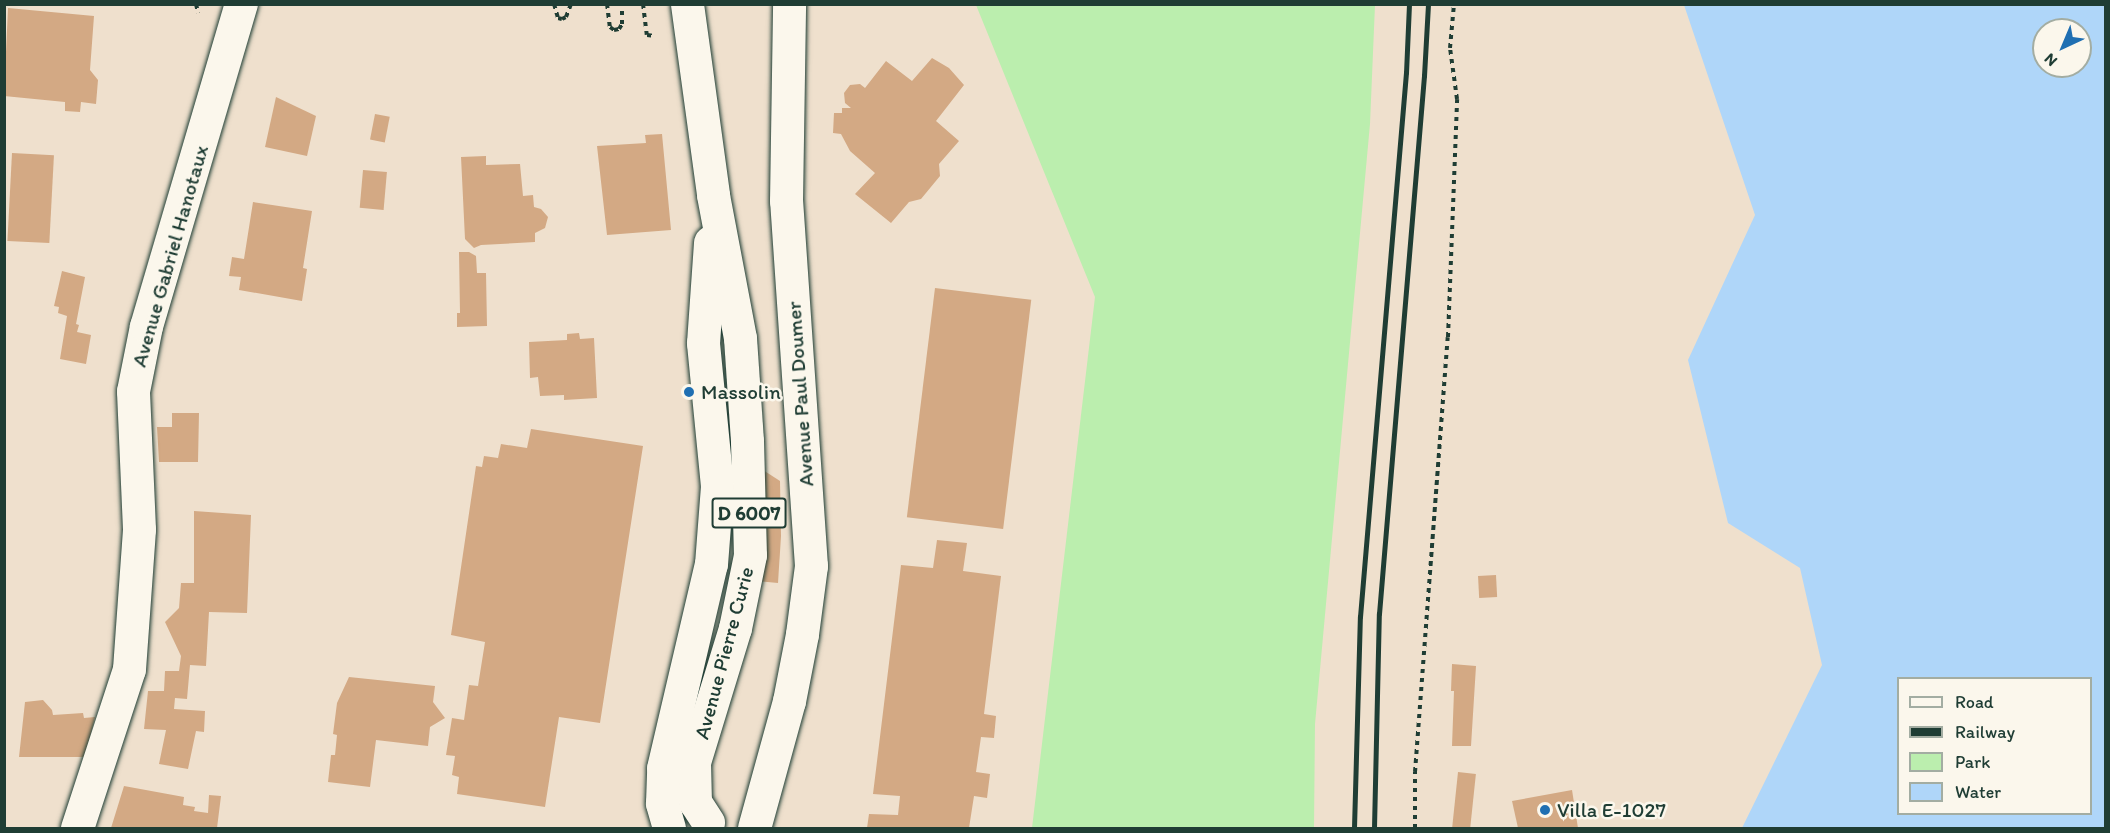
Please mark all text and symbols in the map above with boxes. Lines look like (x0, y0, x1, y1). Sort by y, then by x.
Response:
north arrow (2032, 18, 2092, 78)
text: N (2040, 49, 2061, 70)
street label: Avenue Gabriel Hanotaux (126, 142, 214, 370)
street label: Avenue Paul Doumer (781, 300, 819, 488)
place label: Massolin (701, 379, 781, 405)
marker: Massolin (682, 385, 696, 399)
road number: D 6007 (712, 496, 786, 530)
street label: Avenue Pierre Curie (689, 564, 759, 742)
legend (1897, 677, 2092, 815)
text: Road (1955, 691, 1994, 713)
text: Railway (1955, 721, 2015, 743)
text: Park (1955, 751, 1990, 773)
text: Water (1955, 781, 2001, 803)
place label: Villa E-1027 (1557, 797, 1666, 823)
marker: Villa E-1027 (1538, 803, 1552, 817)

